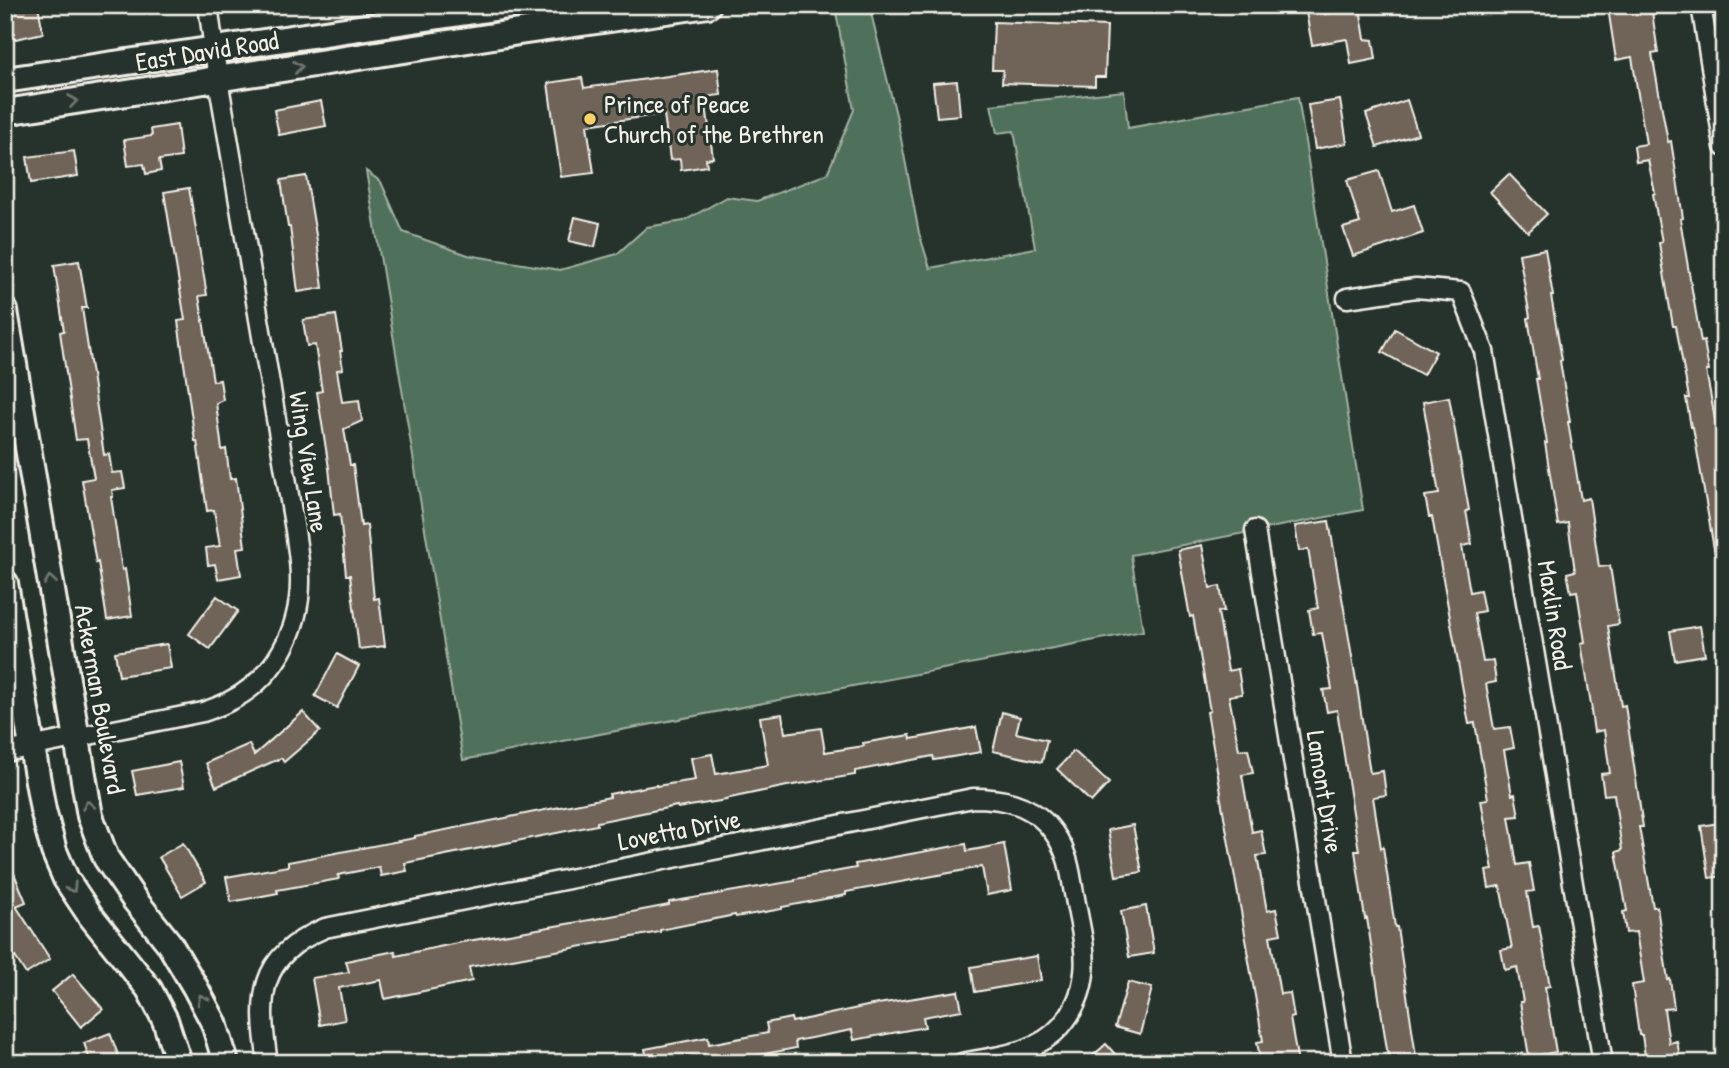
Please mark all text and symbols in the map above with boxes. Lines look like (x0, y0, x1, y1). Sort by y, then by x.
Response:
street label: East David Road (133, 22, 281, 79)
one-way arrow (292, 60, 303, 75)
place label: Prince of Peace Church of the Brethren (604, 86, 824, 151)
one-way arrow (67, 94, 78, 109)
marker: Prince of Peace Church of the Brethren (582, 111, 598, 127)
street label: Wing View Lane (281, 389, 338, 535)
street label: Maxlin Road (1530, 558, 1581, 672)
one-way arrow (43, 574, 58, 586)
street label: Ackerman Boulevard (67, 602, 134, 796)
street label: Lamont Drive (1299, 728, 1352, 856)
one-way arrow (81, 799, 96, 811)
street label: Lovetta Drive (615, 801, 743, 859)
one-way arrow (63, 880, 76, 893)
one-way arrow (196, 994, 210, 1006)

